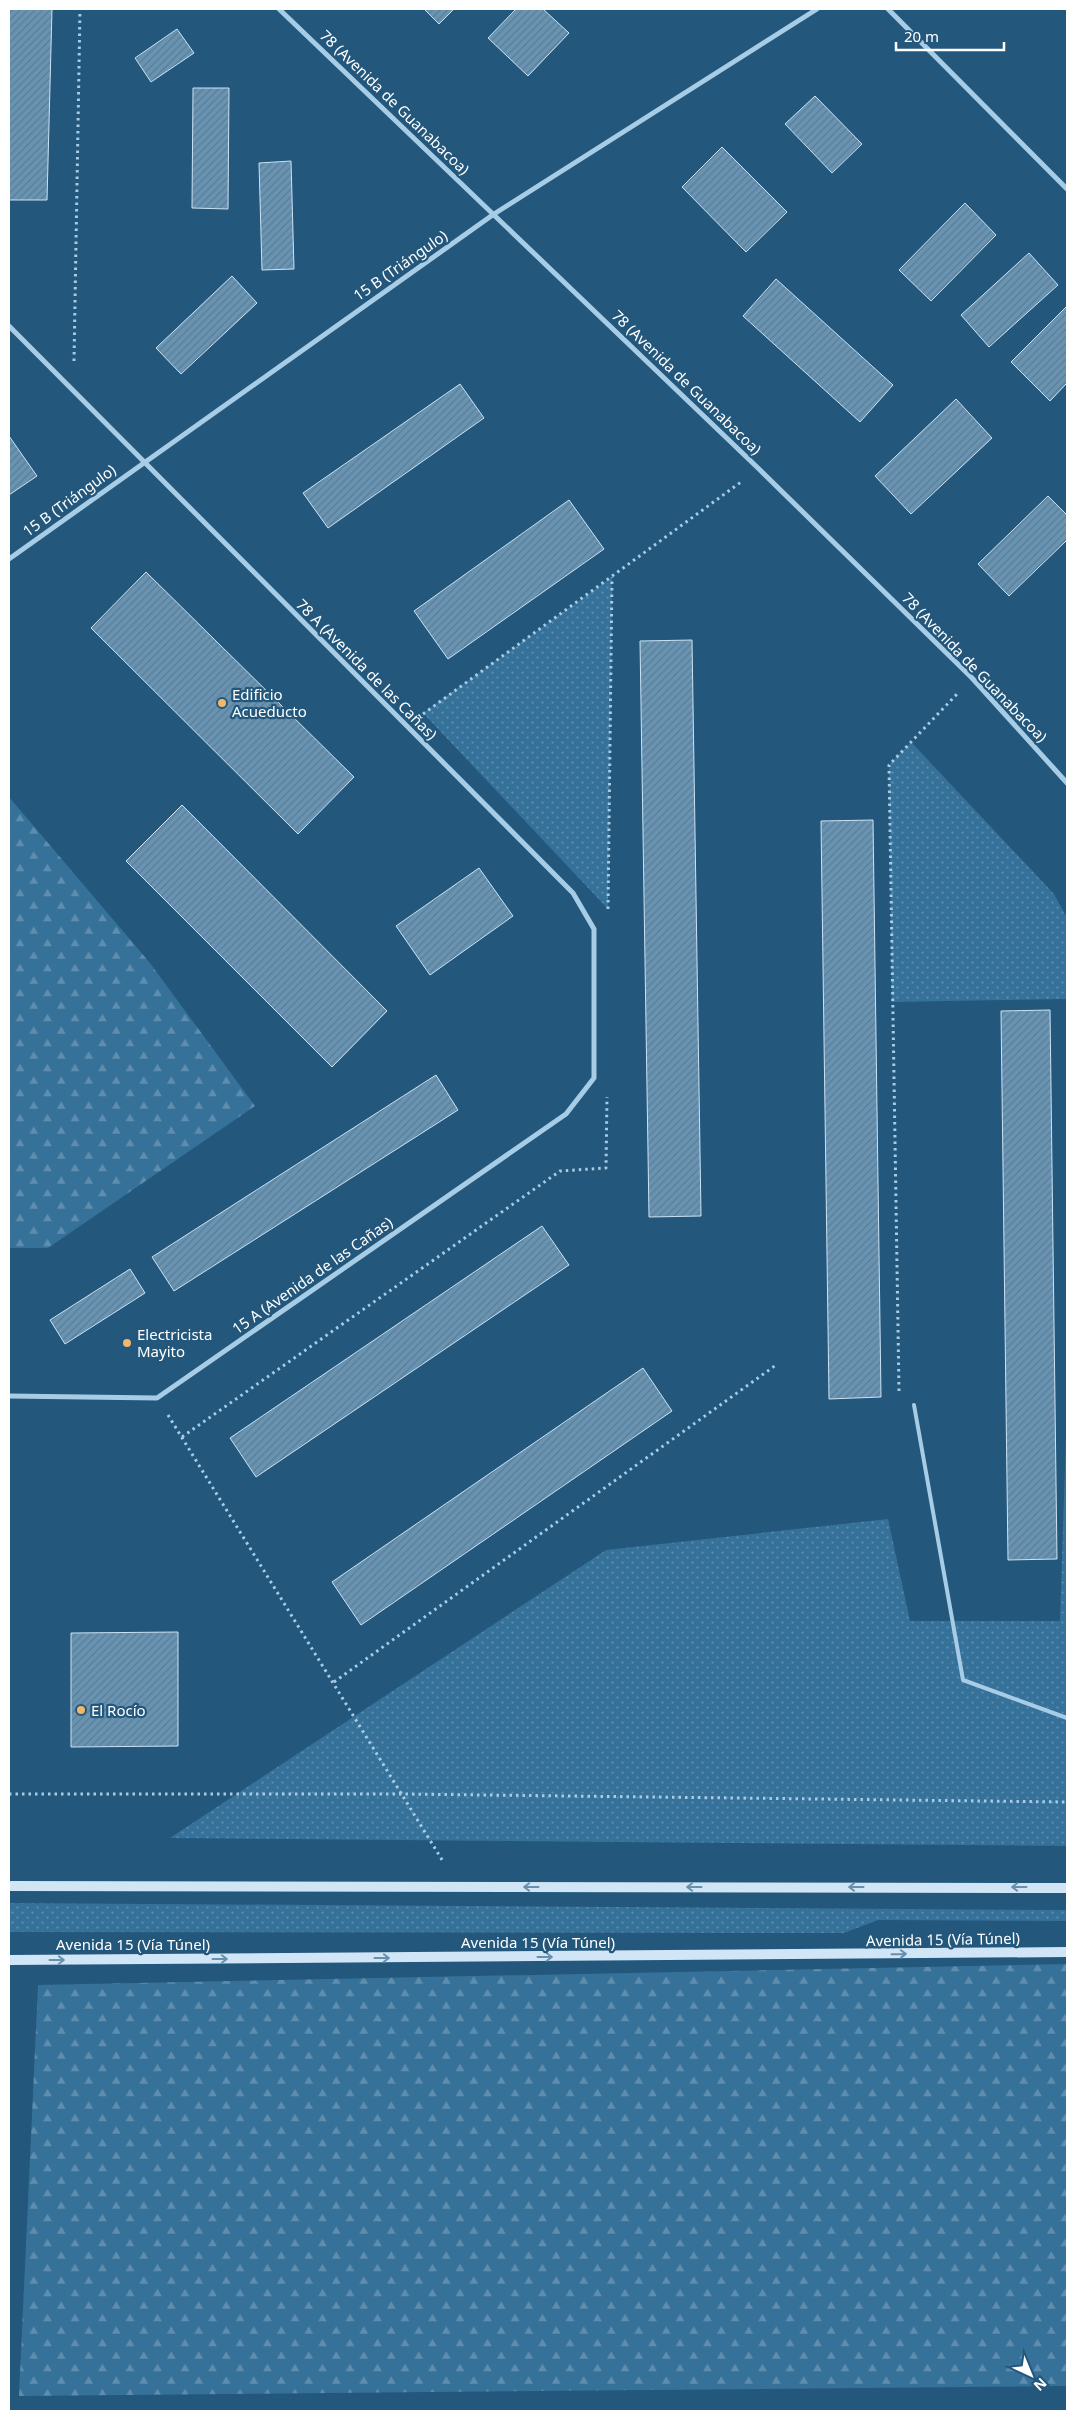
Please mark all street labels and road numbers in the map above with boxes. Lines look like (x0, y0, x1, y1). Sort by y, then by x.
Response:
street label: 78 (Avenida de Guanabacoa) (316, 25, 474, 179)
street label: 15 B (Triángulo) (349, 225, 451, 305)
street label: 78 (Avenida de Guanabacoa) (608, 305, 766, 459)
street label: 15 B (Triángulo) (18, 459, 120, 541)
street label: 78 (Avenida de Guanabacoa) (898, 588, 1052, 746)
street label: 78 A (Avenida de las Cañas) (292, 594, 442, 744)
street label: 15 A (Avenida de las Cañas) (228, 1212, 396, 1338)
street label: Avenida 15 (Vía Túnel) (866, 1928, 1020, 1950)
street label: Avenida 15 (Vía Túnel) (461, 1932, 615, 1952)
street label: Avenida 15 (Vía Túnel) (56, 1934, 210, 1954)

